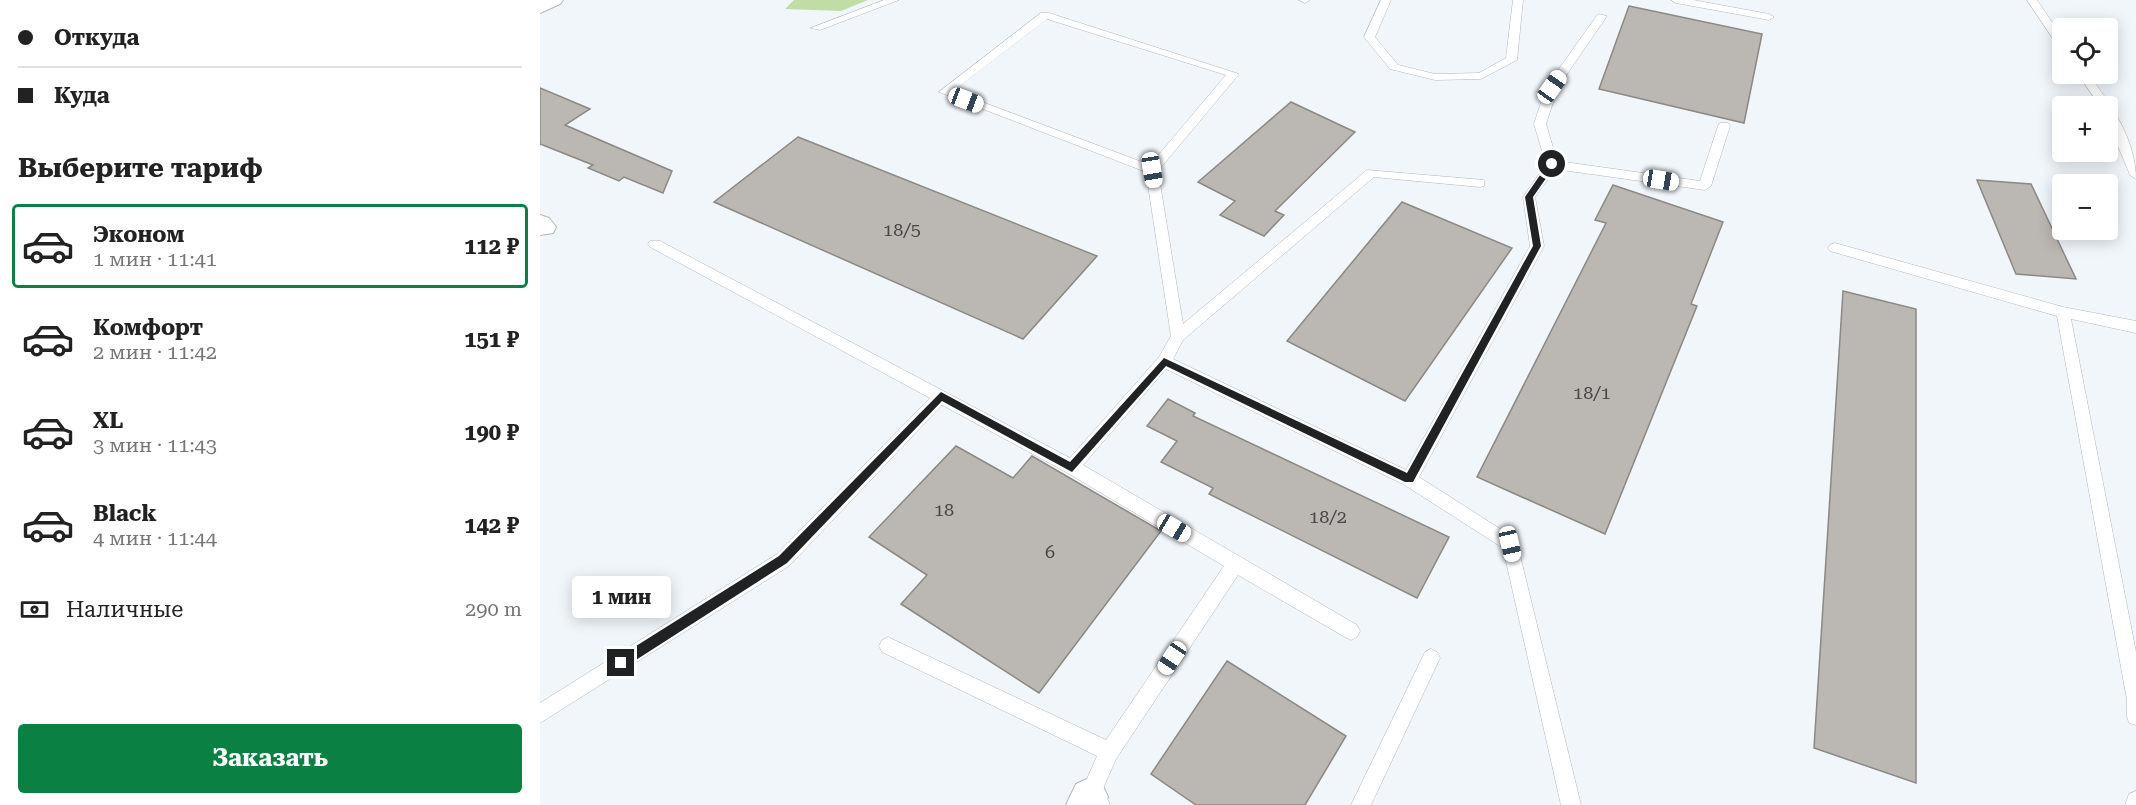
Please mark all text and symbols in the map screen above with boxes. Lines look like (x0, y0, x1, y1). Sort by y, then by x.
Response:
map controls (2052, 18, 2118, 240)
button: locate (2052, 18, 2118, 84)
text: Откуда (54, 25, 139, 50)
car (1534, 67, 1570, 107)
text: Куда (54, 83, 110, 108)
car (946, 85, 986, 115)
button: + (2052, 96, 2118, 162)
route start (1538, 150, 1565, 177)
car (1140, 151, 1164, 189)
text: Выберите тариф (18, 152, 263, 184)
car (1642, 168, 1680, 192)
button: − (2052, 174, 2118, 240)
icon: car (21, 219, 75, 273)
house number: 18/5 (883, 219, 921, 240)
text: Эконом (93, 222, 184, 247)
text: 112 ₽ (464, 234, 519, 259)
text: 1 мин · 11:41 (93, 247, 217, 271)
icon: car (21, 312, 75, 366)
text: Комфорт (93, 315, 203, 340)
text: 151 ₽ (464, 327, 519, 352)
text: 2 мин · 11:42 (93, 340, 217, 364)
house number: 18/1 (1573, 382, 1611, 403)
icon: car (21, 405, 75, 459)
text: XL (93, 408, 123, 433)
text: 190 ₽ (464, 420, 519, 445)
text: 3 мин · 11:43 (93, 433, 217, 457)
icon: car (21, 498, 75, 552)
house number: 18 (934, 499, 954, 520)
text: Black (93, 501, 157, 526)
house number: 18/2 (1309, 506, 1347, 527)
car (1154, 511, 1194, 545)
text: 142 ₽ (464, 513, 519, 538)
car (1497, 524, 1523, 564)
text: 4 мин · 11:44 (93, 526, 217, 550)
house number: 6 (1045, 541, 1055, 562)
callout: 1 мин (572, 576, 670, 618)
text: 1 мин (592, 585, 651, 609)
icon: cash (18, 593, 51, 626)
text: Наличные (66, 597, 183, 622)
text: 290 m (465, 597, 522, 621)
car (1154, 638, 1190, 678)
route end (607, 649, 634, 676)
button: Заказать (18, 724, 522, 793)

